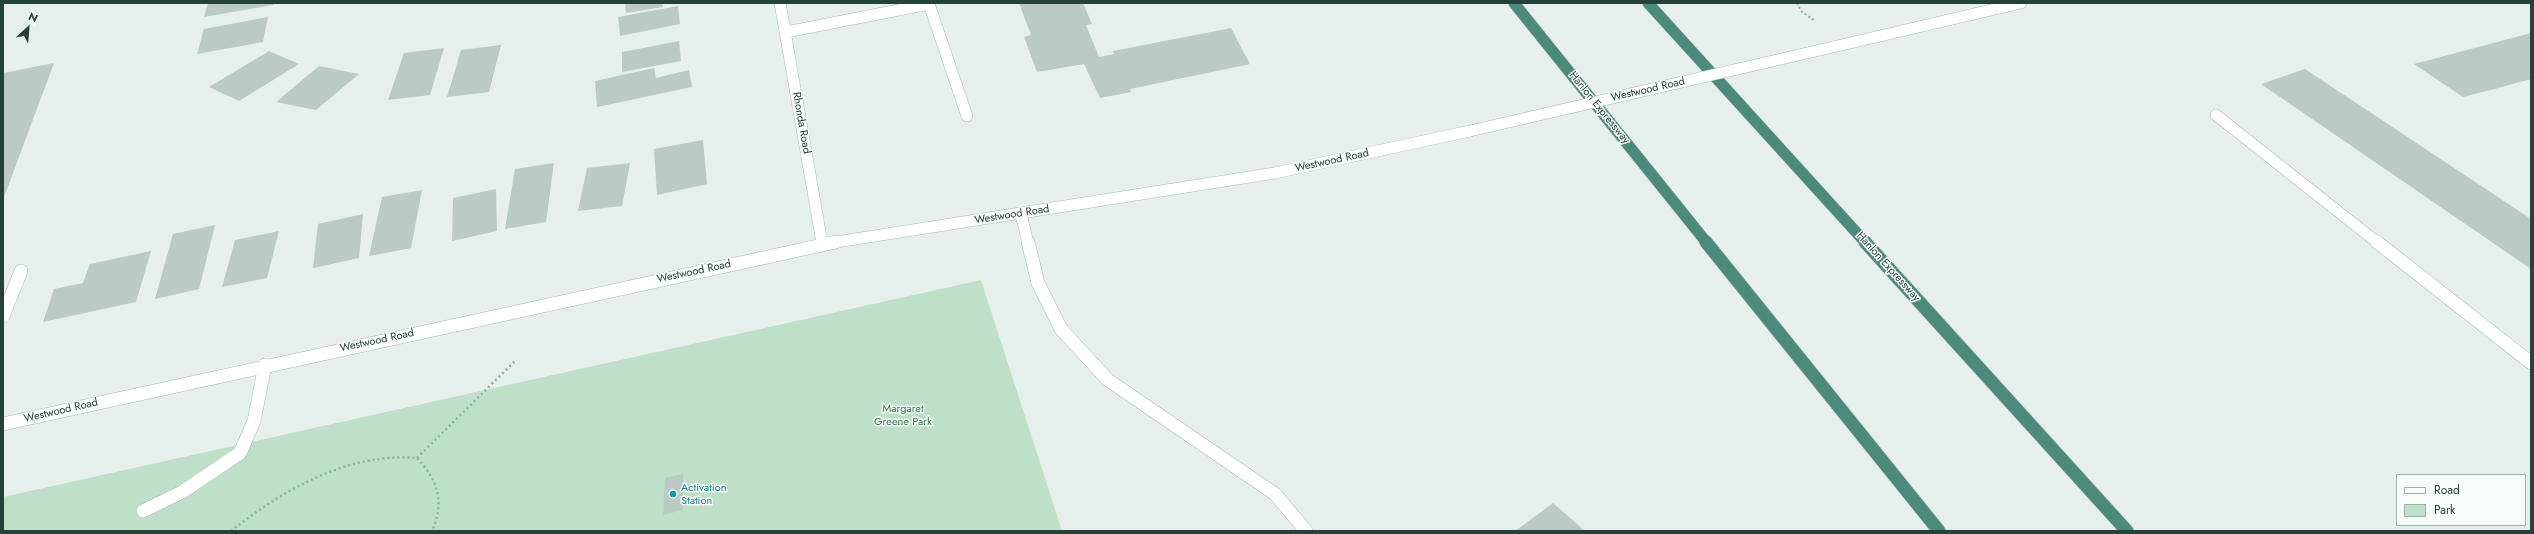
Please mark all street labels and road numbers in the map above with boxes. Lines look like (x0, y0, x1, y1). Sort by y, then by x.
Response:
street label: Hanlon Expressway (1566, 69, 1632, 147)
street label: Westwood Road (1610, 75, 1686, 105)
street label: Rhonda Road (789, 91, 813, 155)
street label: Westwood Road (1294, 147, 1370, 175)
street label: Westwood Road (974, 203, 1050, 227)
street label: Hanlon Expressway (1853, 229, 1923, 305)
street label: Westwood Road (656, 258, 732, 286)
street label: Westwood Road (339, 327, 415, 355)
street label: Westwood Road (23, 396, 99, 426)

